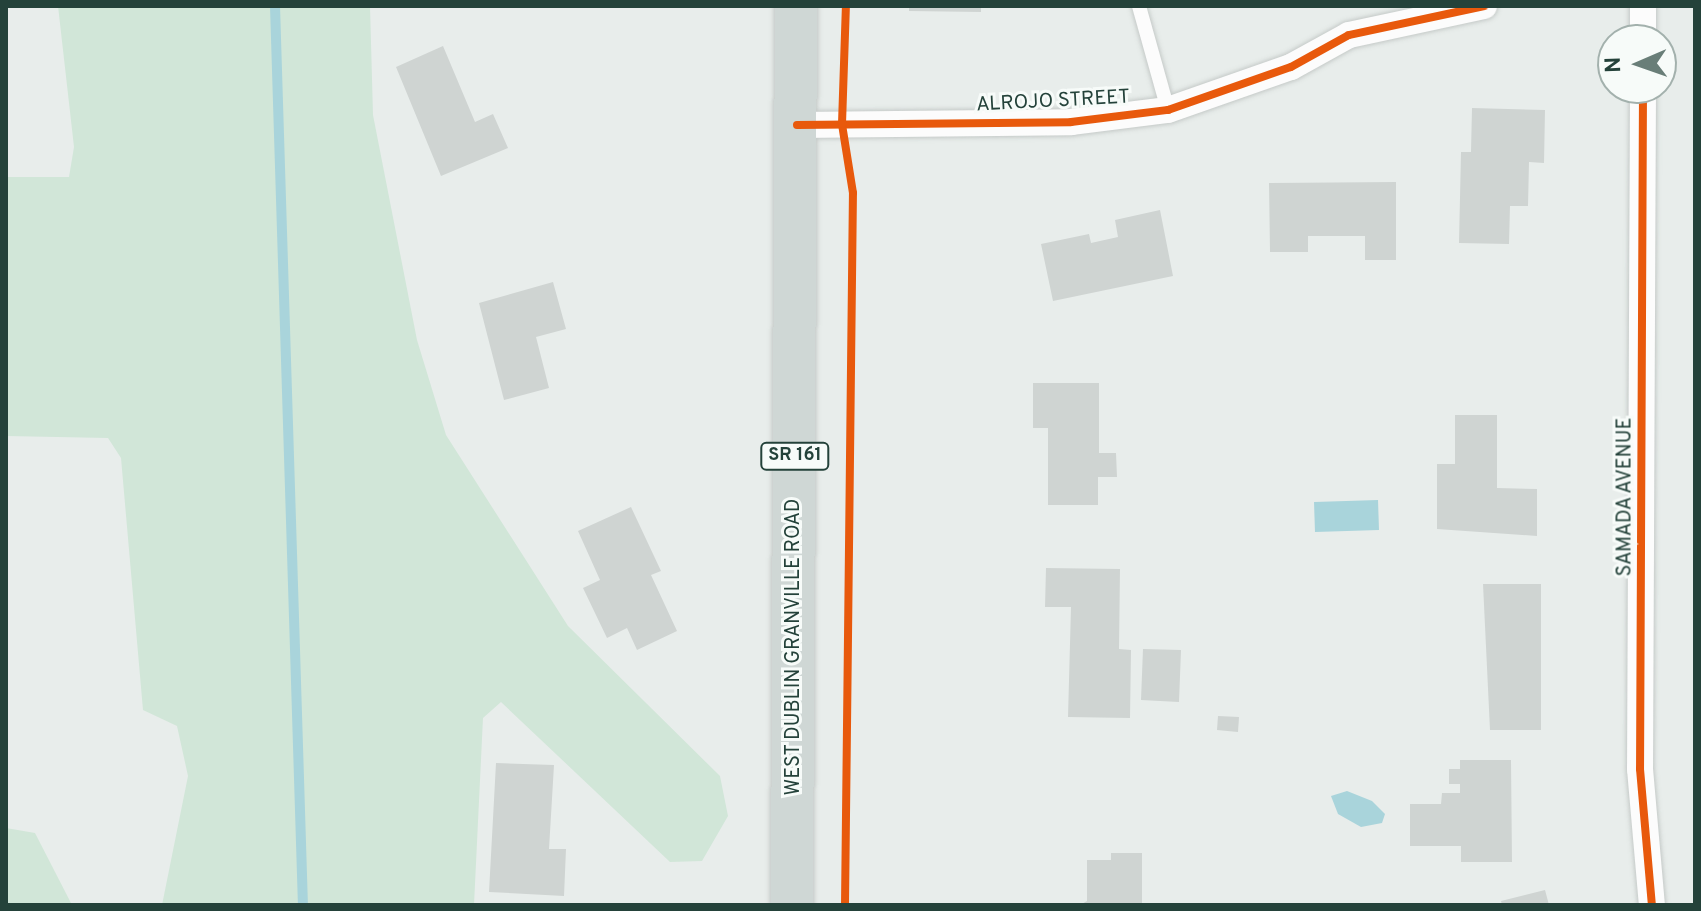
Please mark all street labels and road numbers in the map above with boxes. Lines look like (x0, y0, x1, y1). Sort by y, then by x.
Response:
street label: ALROJO STREET (976, 86, 1130, 118)
street label: SAMADA AVENUE (1614, 417, 1638, 577)
road number: SR 161 (759, 442, 831, 470)
street label: WEST DUBLIN GRANVILLE ROAD (782, 498, 806, 796)

